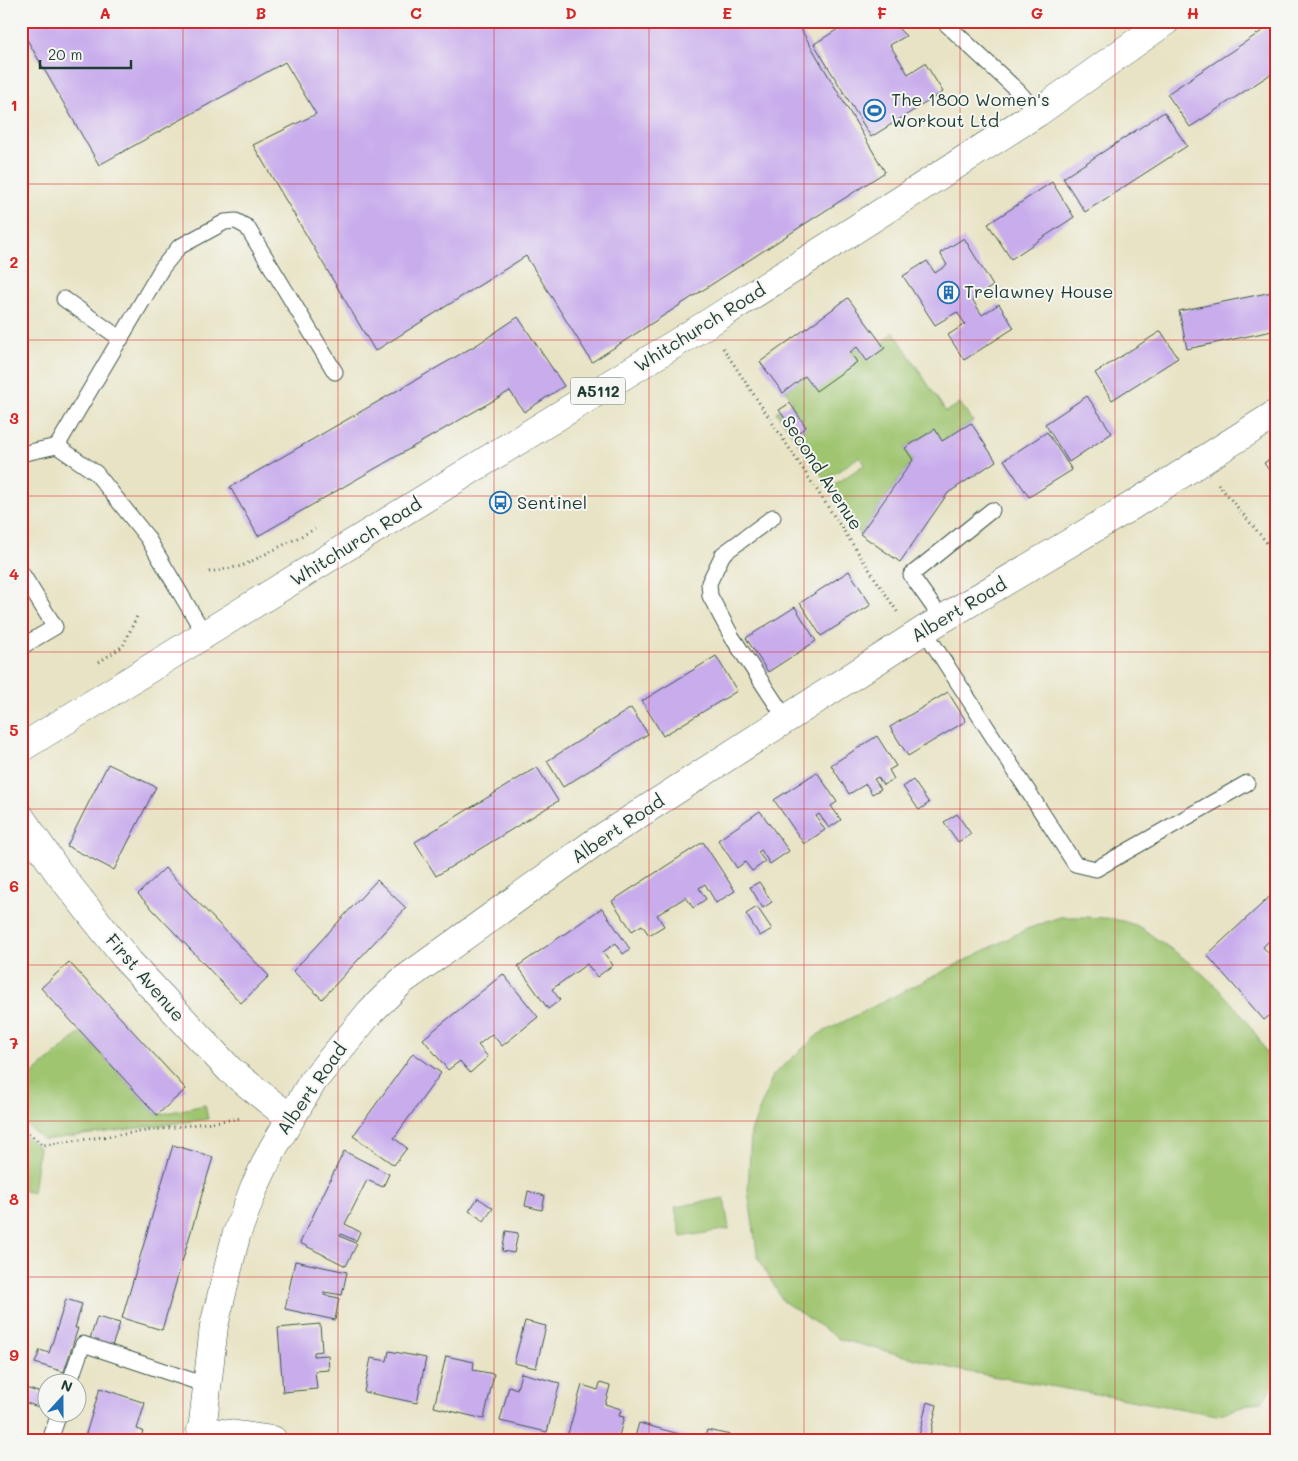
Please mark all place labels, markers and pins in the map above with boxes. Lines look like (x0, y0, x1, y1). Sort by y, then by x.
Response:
place label: The 1800 Women's Workout Ltd (891, 87, 1050, 132)
sports icon: The 1800 Women's Workout Ltd (863, 98, 887, 122)
place label: Trelawney House (964, 279, 1113, 303)
building icon: Trelawney House (936, 280, 960, 304)
place label: Sentinel (517, 490, 587, 514)
bus stop icon: Sentinel (489, 491, 513, 515)

